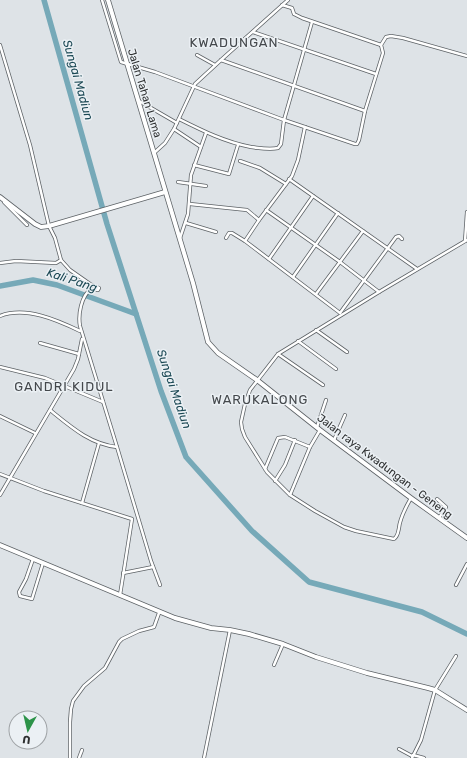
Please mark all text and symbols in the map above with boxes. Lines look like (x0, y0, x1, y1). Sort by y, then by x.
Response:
district label: KWADUNGAN (189, 35, 279, 50)
water label: Sungai Madiun (60, 38, 96, 122)
street label: Jalan Tahan Lama (125, 47, 164, 139)
water label: Kali Pang (45, 265, 99, 295)
water label: Sungai Madiun (154, 347, 194, 431)
district label: GANDRI KIDUL (14, 379, 114, 394)
district label: WARUKALONG (212, 392, 308, 407)
street label: Jalan raya Kwadungan - Geneng (314, 411, 455, 522)
north arrow (8, 710, 48, 750)
text: U (22, 732, 32, 746)

